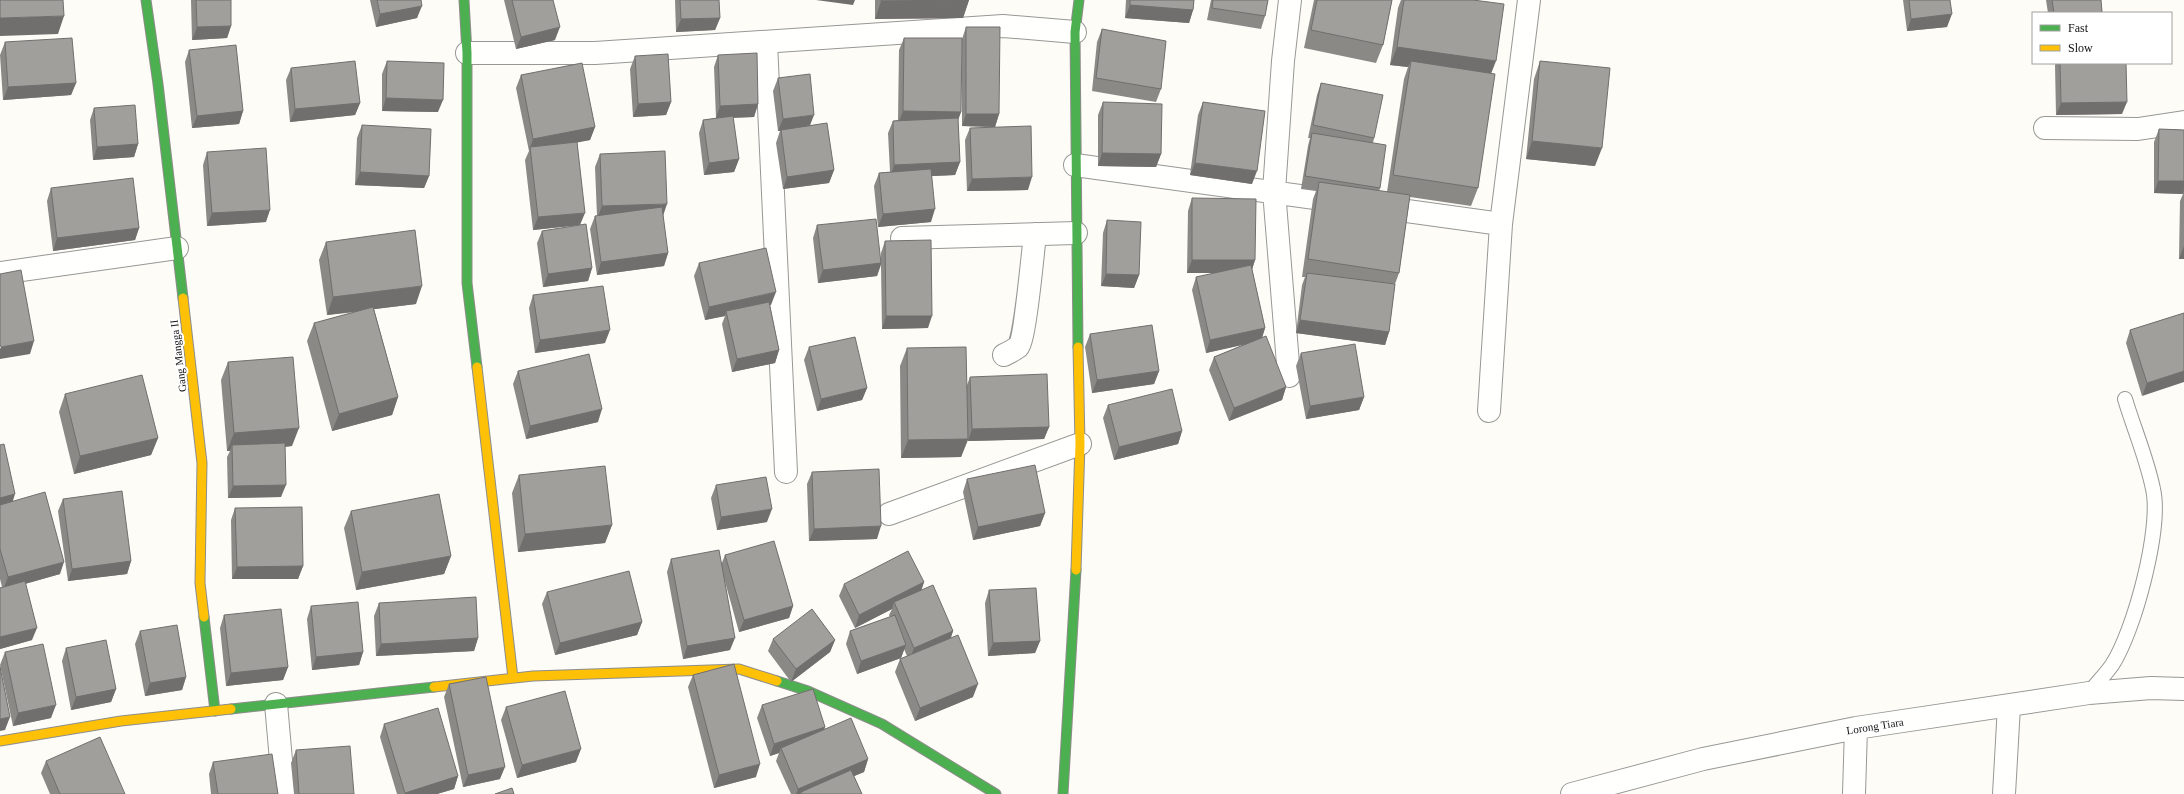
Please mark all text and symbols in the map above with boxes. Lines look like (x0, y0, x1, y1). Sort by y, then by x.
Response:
legend (2032, 12, 2172, 64)
text: Fast (2068, 21, 2089, 35)
text: Slow (2068, 41, 2093, 55)
street label: Gang Mangga II (168, 319, 188, 393)
street label: Lorong Tiara (1846, 716, 1905, 736)

